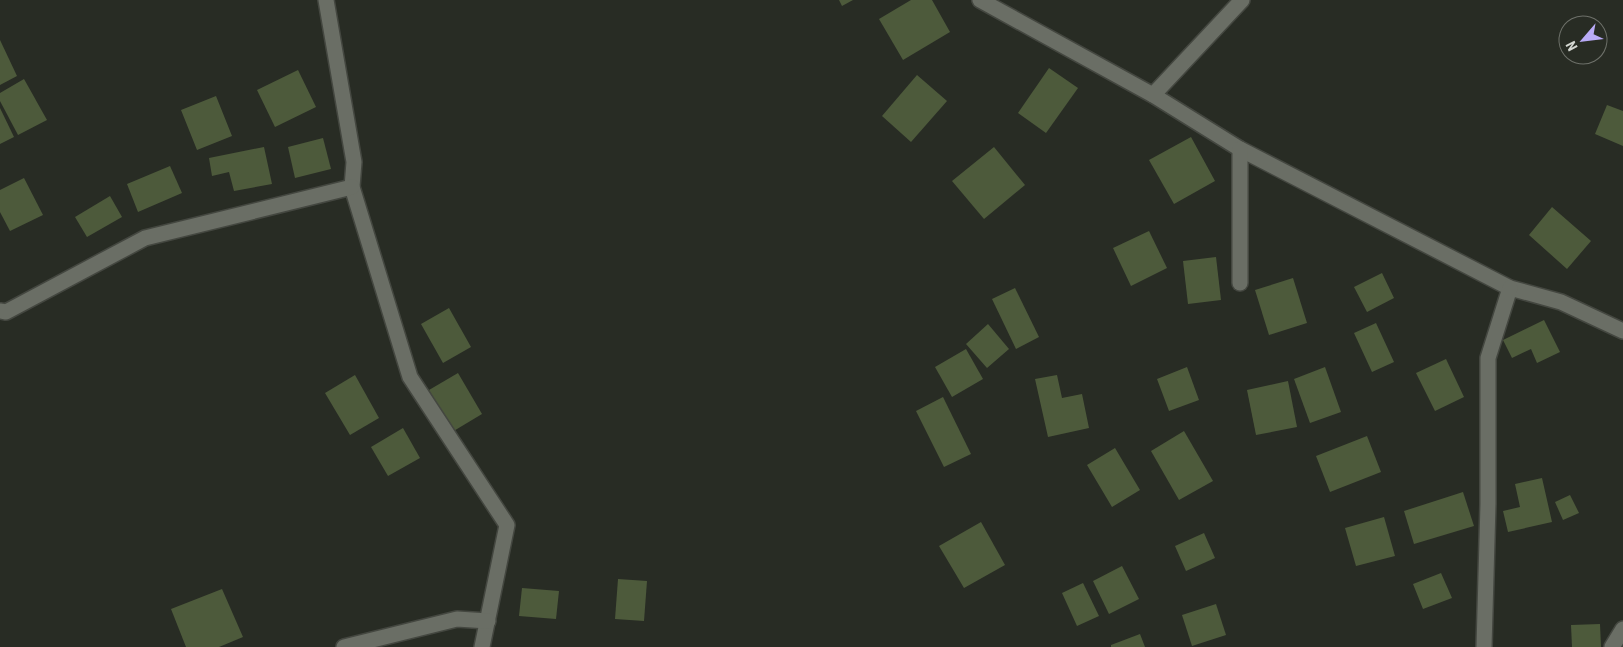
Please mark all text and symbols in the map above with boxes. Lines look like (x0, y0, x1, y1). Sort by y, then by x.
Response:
north arrow (1558, 15, 1608, 65)
text: N (1562, 39, 1581, 54)

